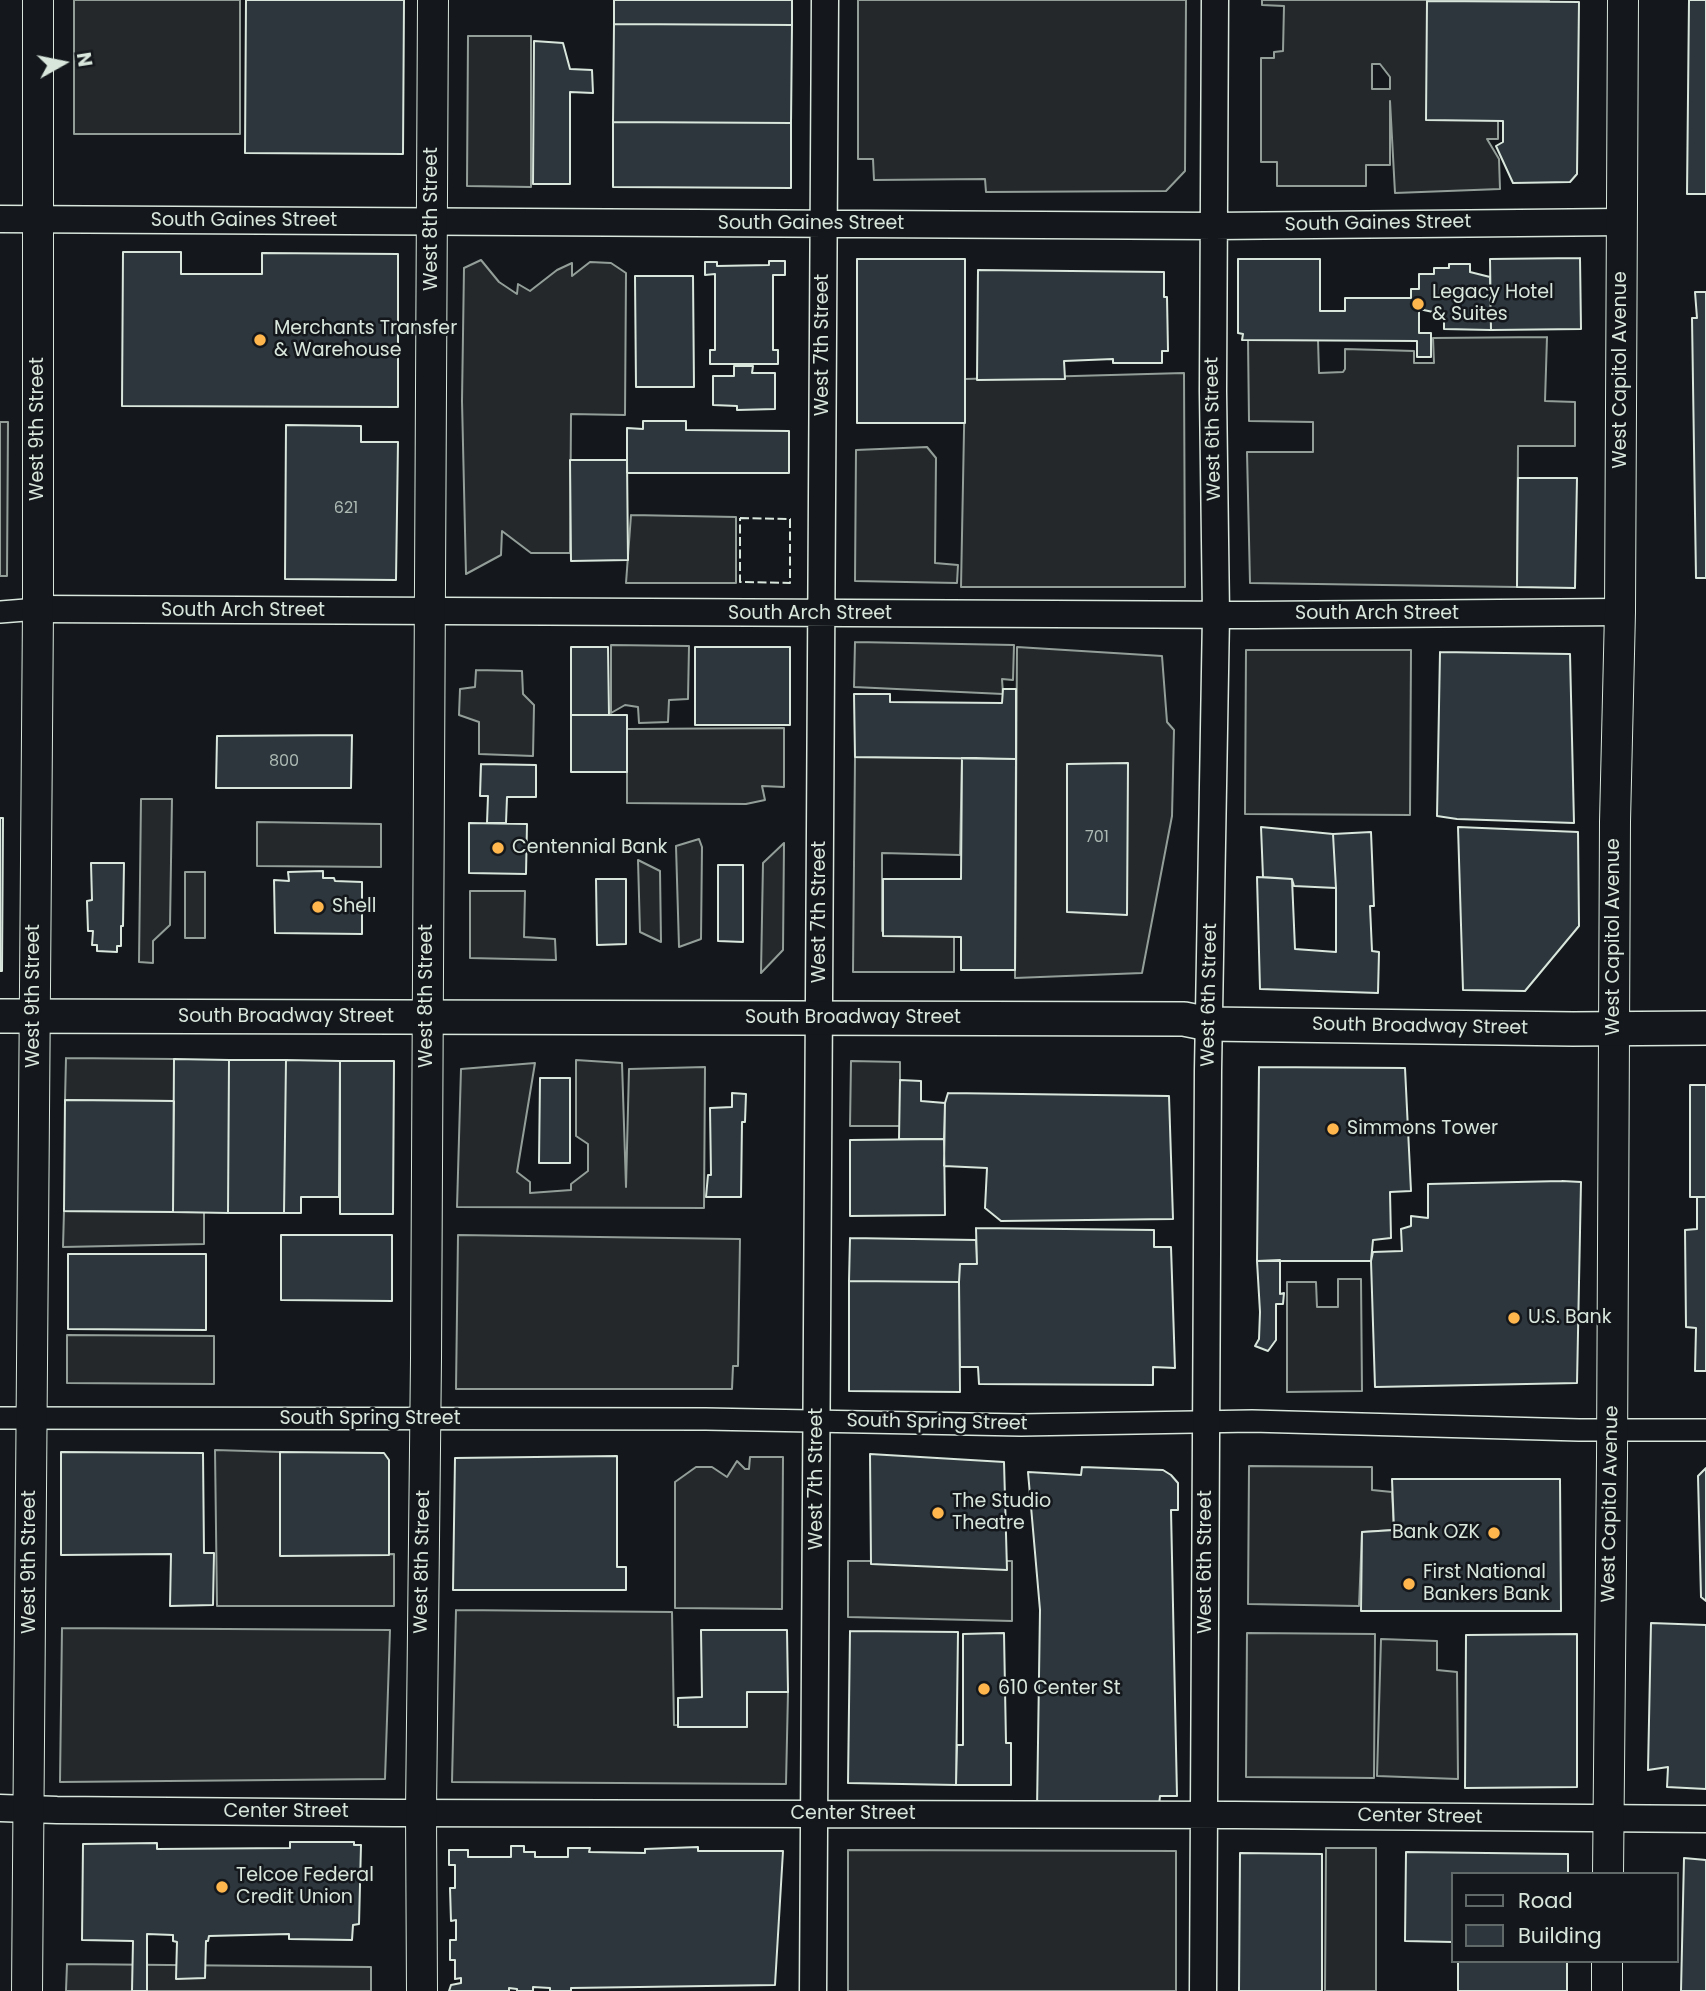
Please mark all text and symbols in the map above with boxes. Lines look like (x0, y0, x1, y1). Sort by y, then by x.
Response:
north arrow (28, 28, 98, 98)
text: N (70, 50, 99, 69)
street label: West 8th Street (421, 147, 443, 291)
street label: South Gaines Street (151, 210, 337, 232)
street label: South Gaines Street (1285, 211, 1471, 237)
street label: South Gaines Street (718, 213, 904, 235)
street label: West Capitol Avenue (1610, 271, 1632, 469)
street label: West 7th Street (812, 274, 834, 416)
place label: Legacy Hotel & Suites (1432, 282, 1554, 326)
marker: Legacy Hotel & Suites (1410, 296, 1426, 312)
place label: Merchants Transfer & Warehouse (274, 318, 457, 362)
marker: Merchants Transfer & Warehouse (252, 332, 268, 348)
street label: West 9th Street (27, 357, 49, 501)
street label: West 6th Street (1201, 357, 1227, 501)
house number: 621 (334, 499, 358, 519)
street label: South Arch Street (161, 600, 325, 622)
street label: South Arch Street (728, 603, 892, 625)
street label: South Arch Street (1295, 603, 1459, 625)
house number: 800 (269, 752, 299, 772)
house number: 701 (1085, 828, 1109, 848)
place label: Centennial Bank (512, 837, 667, 859)
street label: West Capitol Avenue (1603, 838, 1625, 1036)
marker: Centennial Bank (490, 840, 506, 856)
street label: West 7th Street (809, 841, 831, 983)
place label: Shell (332, 896, 376, 918)
marker: Shell (310, 899, 326, 915)
street label: West 6th Street (1197, 923, 1223, 1067)
street label: West 9th Street (23, 924, 45, 1068)
street label: West 8th Street (416, 924, 438, 1068)
street label: South Broadway Street (178, 1006, 394, 1028)
street label: South Broadway Street (745, 1007, 961, 1029)
street label: South Broadway Street (1312, 1014, 1528, 1040)
place label: Simmons Tower (1347, 1118, 1498, 1140)
marker: Simmons Tower (1325, 1121, 1341, 1137)
place label: U.S. Bank (1528, 1307, 1611, 1329)
marker: U.S. Bank (1506, 1310, 1522, 1326)
street label: West Capitol Avenue (1598, 1405, 1624, 1603)
street label: South Spring Street (279, 1408, 461, 1430)
street label: West 7th Street (806, 1408, 828, 1550)
street label: South Spring Street (846, 1410, 1028, 1436)
street label: West 9th Street (19, 1490, 41, 1634)
street label: West 8th Street (410, 1490, 436, 1634)
street label: West 6th Street (1195, 1490, 1217, 1634)
place label: The Studio Theatre (952, 1491, 1051, 1535)
marker: The Studio Theatre (930, 1505, 946, 1521)
place label: Bank OZK (1392, 1522, 1480, 1544)
marker: Bank OZK (1486, 1525, 1502, 1541)
place label: First National Bankers Bank (1423, 1562, 1550, 1606)
marker: First National Bankers Bank (1401, 1576, 1417, 1592)
place label: 610 Center St (998, 1678, 1121, 1700)
marker: 610 Center St (976, 1681, 992, 1697)
street label: Center Street (223, 1801, 349, 1823)
street label: Center Street (790, 1803, 916, 1825)
street label: Center Street (1357, 1805, 1483, 1829)
place label: Telcoe Federal Credit Union (236, 1865, 374, 1909)
legend (1450, 1872, 1678, 1963)
marker: Telcoe Federal Credit Union (214, 1879, 230, 1895)
text: Road (1518, 1886, 1573, 1915)
text: Building (1518, 1921, 1602, 1950)

